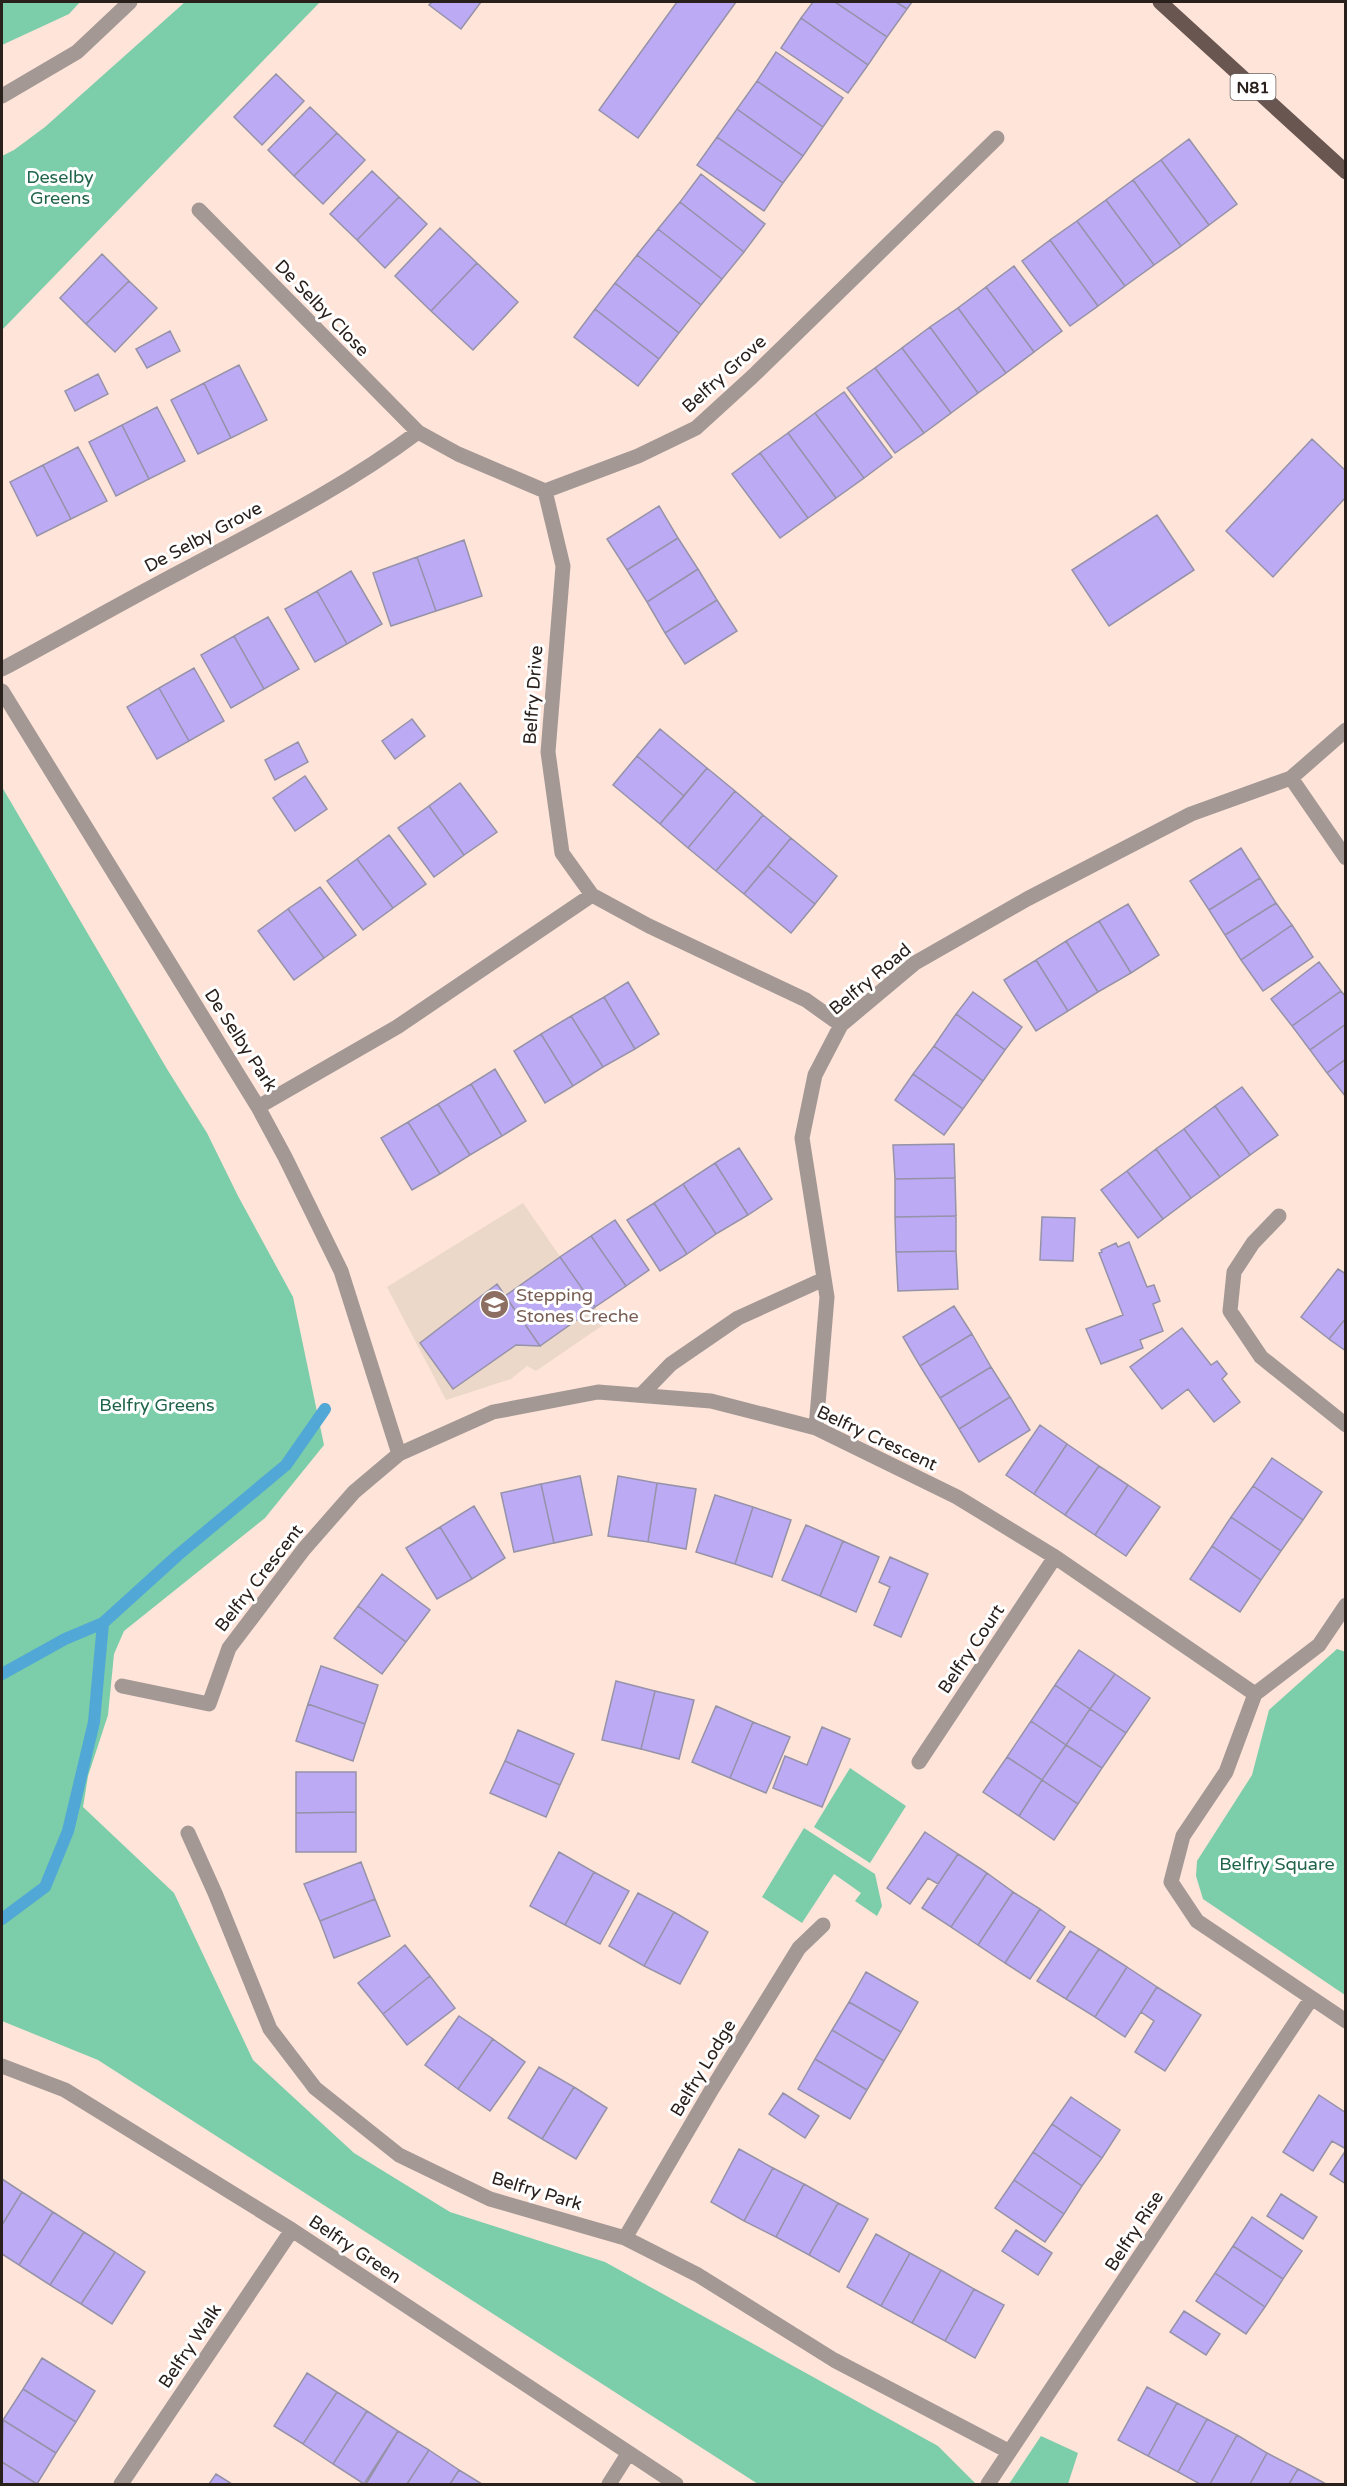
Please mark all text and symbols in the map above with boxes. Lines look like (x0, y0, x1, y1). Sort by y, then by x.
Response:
road number: N81 (1230, 74, 1276, 100)
park label: Deselby Greens (26, 166, 94, 209)
street label: De Selby Close (270, 255, 374, 361)
street label: Belfry Grove (677, 330, 771, 418)
street label: De Selby Grove (140, 497, 266, 577)
street label: Belfry Drive (519, 645, 547, 745)
street label: Belfry Road (824, 938, 916, 1020)
street label: De Selby Park (200, 985, 282, 1096)
place label: Stepping Stones Creche (516, 1284, 639, 1327)
school or university icon: Stepping Stones Creche (479, 1289, 511, 1321)
park label: Belfry Greens (99, 1394, 215, 1416)
street label: Belfry Crescent (813, 1400, 941, 1476)
street label: Belfry Crescent (210, 1520, 308, 1636)
street label: Belfry Court (933, 1600, 1009, 1698)
park label: Belfry Square (1219, 1853, 1335, 1875)
street label: Belfry Lodge (665, 2015, 741, 2121)
street label: Belfry Park (489, 2167, 585, 2215)
street label: Belfry Rise (1100, 2187, 1168, 2275)
street label: Belfry Green (305, 2210, 405, 2288)
street label: Belfry Walk (154, 2299, 226, 2392)

